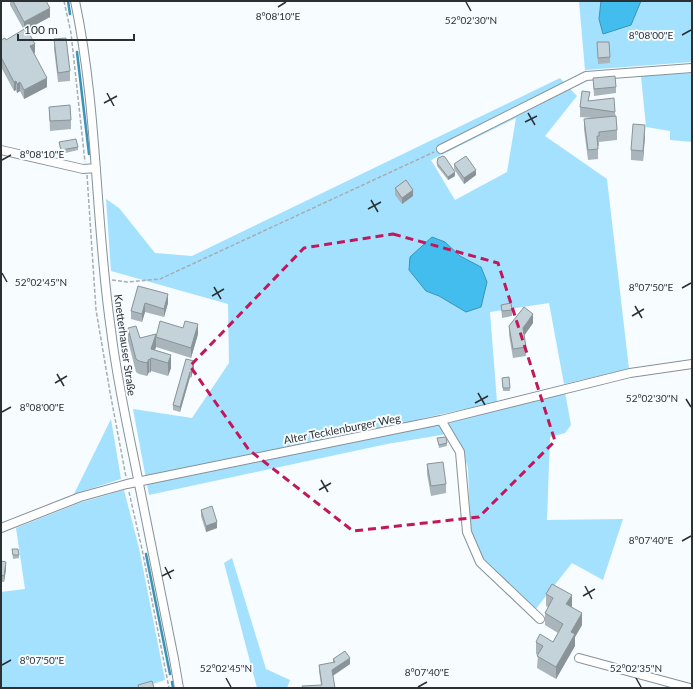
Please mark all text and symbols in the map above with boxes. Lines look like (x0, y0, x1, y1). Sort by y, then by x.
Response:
text: 8°08'10"E (256, 10, 301, 22)
text: 52°02'30"N (445, 14, 497, 26)
scale bar (18, 16, 134, 42)
text: 100 m (24, 22, 58, 37)
text: 8°08'00"E (629, 29, 674, 41)
text: 8°08'10"E (20, 148, 65, 160)
text: 52°02'45"N (15, 276, 67, 288)
text: 8°07'50"E (629, 281, 674, 293)
street label: Knetterhauser Straße (112, 293, 139, 397)
text: 52°02'30"N (626, 392, 678, 404)
text: 8°08'00"E (20, 401, 65, 413)
street label: Alter Tecklenburger Weg (282, 411, 402, 446)
text: 8°07'40"E (629, 534, 674, 546)
text: 8°07'50"E (20, 654, 65, 666)
text: 52°02'45"N (200, 662, 252, 674)
text: 52°02'35"N (610, 662, 662, 674)
text: 8°07'40"E (405, 666, 450, 678)

